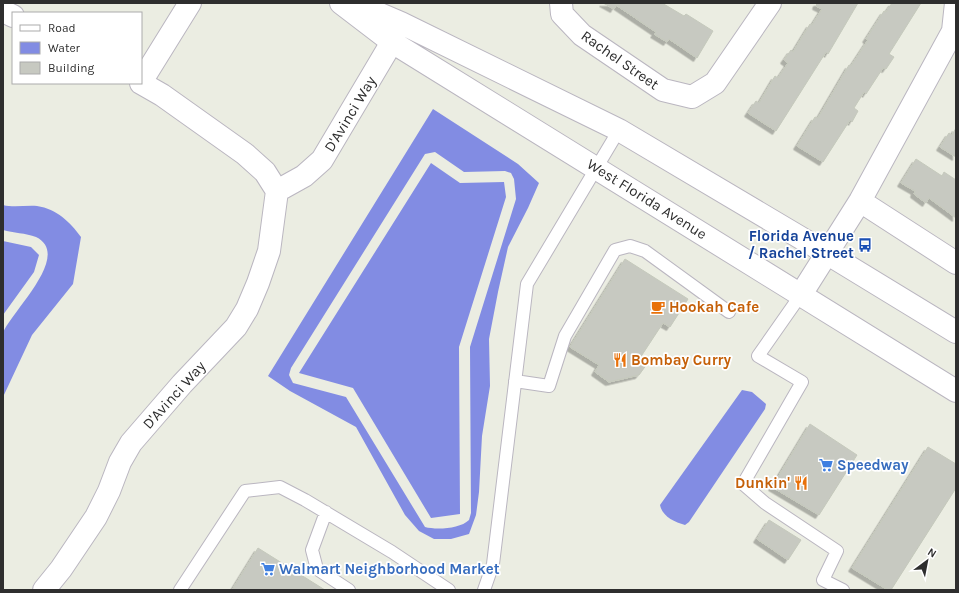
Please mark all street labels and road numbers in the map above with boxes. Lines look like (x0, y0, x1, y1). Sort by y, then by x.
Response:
street label: Rachel Street (578, 27, 663, 94)
street label: D'Avinci Way (320, 73, 380, 155)
street label: West Florida Avenue (584, 155, 710, 243)
street label: D'Avinci Way (139, 357, 209, 433)

